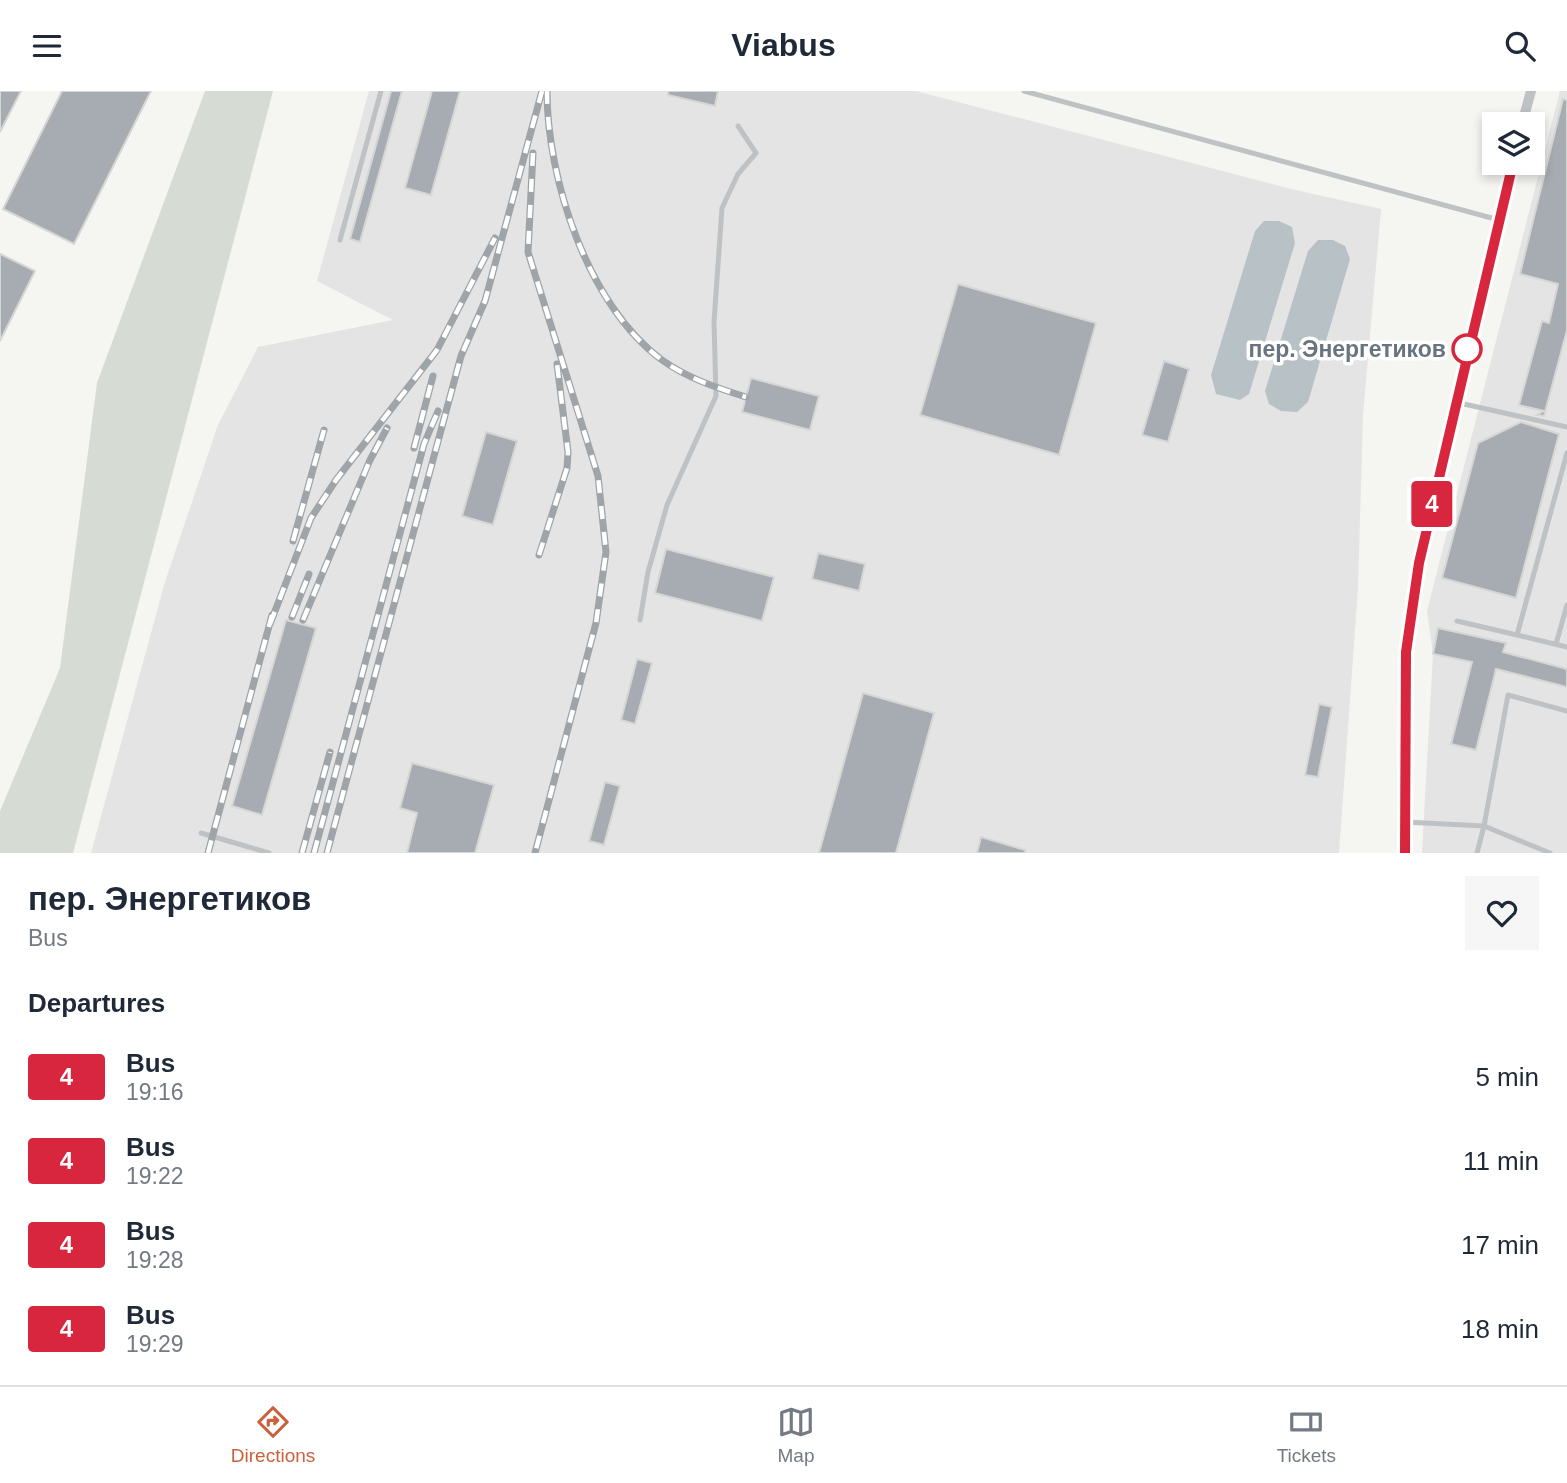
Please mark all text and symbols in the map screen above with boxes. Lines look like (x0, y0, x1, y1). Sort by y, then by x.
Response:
icon: menu (28, 27, 66, 65)
text: Viabus (731, 27, 836, 63)
icon: search (1501, 27, 1539, 65)
map controls (1482, 112, 1545, 175)
button: layers (1482, 112, 1545, 175)
marker: пер. Энергетиков (1452, 334, 1482, 364)
place label: пер. Энергетиков (1249, 336, 1446, 362)
line badge: 4 (1409, 481, 1455, 527)
text: 4 (1425, 490, 1439, 517)
button: heart (1465, 876, 1539, 950)
text: пер. Энергетиков (28, 880, 311, 917)
text: Bus (28, 925, 68, 951)
text: Departures (28, 988, 165, 1018)
text: Bus (126, 1048, 175, 1078)
text: 5 min (1475, 1062, 1539, 1092)
text: 4 (60, 1063, 73, 1090)
text: 19:16 (126, 1079, 184, 1105)
text: Bus (126, 1132, 175, 1162)
text: 11 min (1463, 1146, 1539, 1176)
text: 4 (60, 1147, 73, 1174)
text: 19:22 (126, 1163, 184, 1189)
text: Bus (126, 1216, 175, 1246)
text: 17 min (1461, 1230, 1539, 1260)
text: 4 (60, 1231, 73, 1258)
text: 19:28 (126, 1247, 184, 1273)
text: Bus (126, 1300, 175, 1330)
text: 18 min (1461, 1314, 1539, 1344)
text: 4 (60, 1315, 73, 1342)
text: 19:29 (126, 1331, 184, 1357)
tab: Directions (231, 1403, 315, 1467)
tab: Map (777, 1403, 815, 1467)
tab: Tickets (1277, 1403, 1336, 1467)

